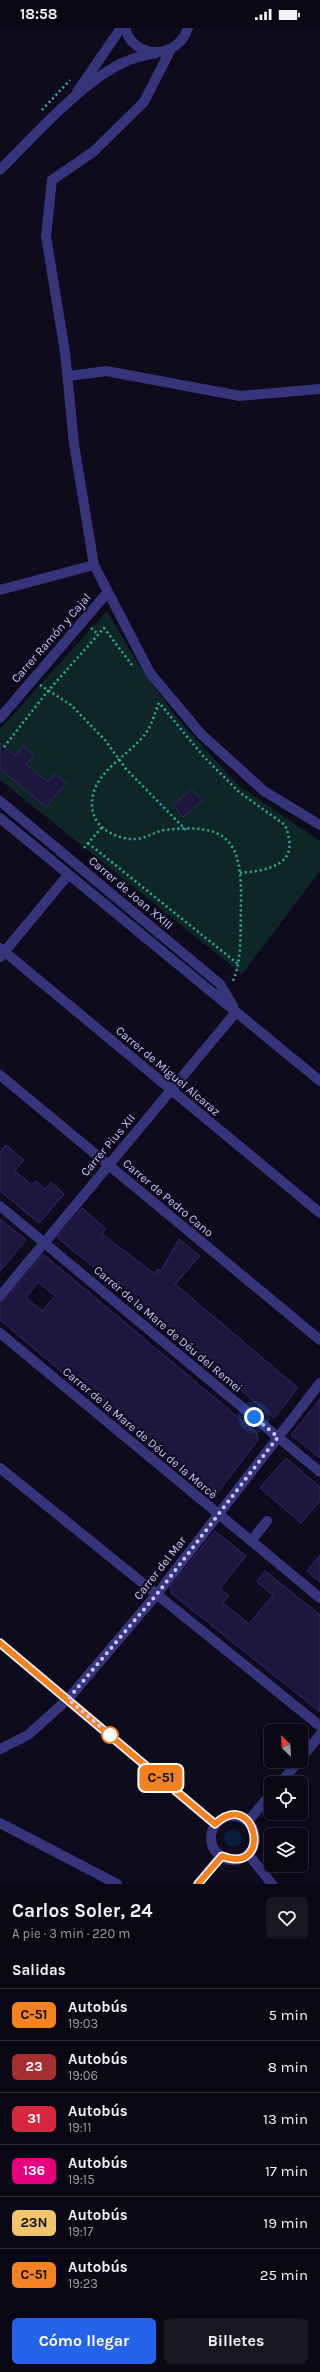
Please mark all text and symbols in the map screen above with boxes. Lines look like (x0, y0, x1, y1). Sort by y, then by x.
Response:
text: 18:58 (20, 5, 58, 23)
street label: Carrer Ramón y Cajal (8, 590, 94, 686)
street label: Carrer de Joan XXIII (86, 854, 176, 932)
street label: Carrer de Miguel Alcaraz (113, 1023, 223, 1119)
street label: Carrer Pius XII (78, 1111, 138, 1179)
street label: Carrer de Pedro Cano (120, 1156, 216, 1240)
street label: Carrer de la Mare de Déu del Remei (91, 1263, 245, 1395)
street label: Carrer de la Mare de Déu de la Mercè (60, 1364, 220, 1502)
your location (244, 1407, 264, 1427)
street label: Carrer del Mar (131, 1533, 189, 1602)
north arrow (264, 1724, 308, 1768)
map controls (264, 1724, 308, 1872)
unlabelled marker (101, 1726, 119, 1744)
line badge: C-51 (133, 1765, 189, 1791)
text: C-51 (147, 1769, 175, 1786)
button: locate (264, 1776, 308, 1820)
button: layers (264, 1828, 308, 1872)
button: heart (266, 1897, 308, 1939)
text: Carlos Soler, 24 (12, 1900, 153, 1922)
text: A pie · 3 min · 220 m (12, 1926, 130, 1941)
text: Salidas (12, 1961, 66, 1979)
text: Autobús (68, 1998, 128, 2016)
text: C-51 (20, 2006, 48, 2023)
text: 5 min (268, 2006, 308, 2024)
text: 19:03 (68, 2016, 98, 2031)
text: Autobús (68, 2050, 128, 2068)
text: 23 (25, 2058, 43, 2075)
text: 8 min (268, 2058, 308, 2076)
text: 19:06 (68, 2068, 98, 2083)
text: Autobús (68, 2102, 128, 2120)
text: 31 (27, 2110, 41, 2127)
text: 13 min (263, 2110, 308, 2128)
text: 19:11 (68, 2120, 91, 2135)
text: Autobús (68, 2154, 128, 2172)
text: 136 (23, 2162, 45, 2179)
text: 17 min (265, 2162, 308, 2180)
text: 19:15 (68, 2172, 94, 2187)
text: Autobús (68, 2206, 128, 2224)
text: 23N (20, 2214, 48, 2231)
text: 19 min (263, 2214, 308, 2232)
text: 19:17 (68, 2224, 93, 2239)
text: Autobús (68, 2258, 128, 2276)
text: C-51 (20, 2266, 48, 2283)
text: 25 min (260, 2266, 308, 2284)
text: 19:23 (68, 2276, 98, 2291)
button: Cómo llegar (12, 2318, 156, 2364)
button: Billetes (164, 2318, 308, 2364)

